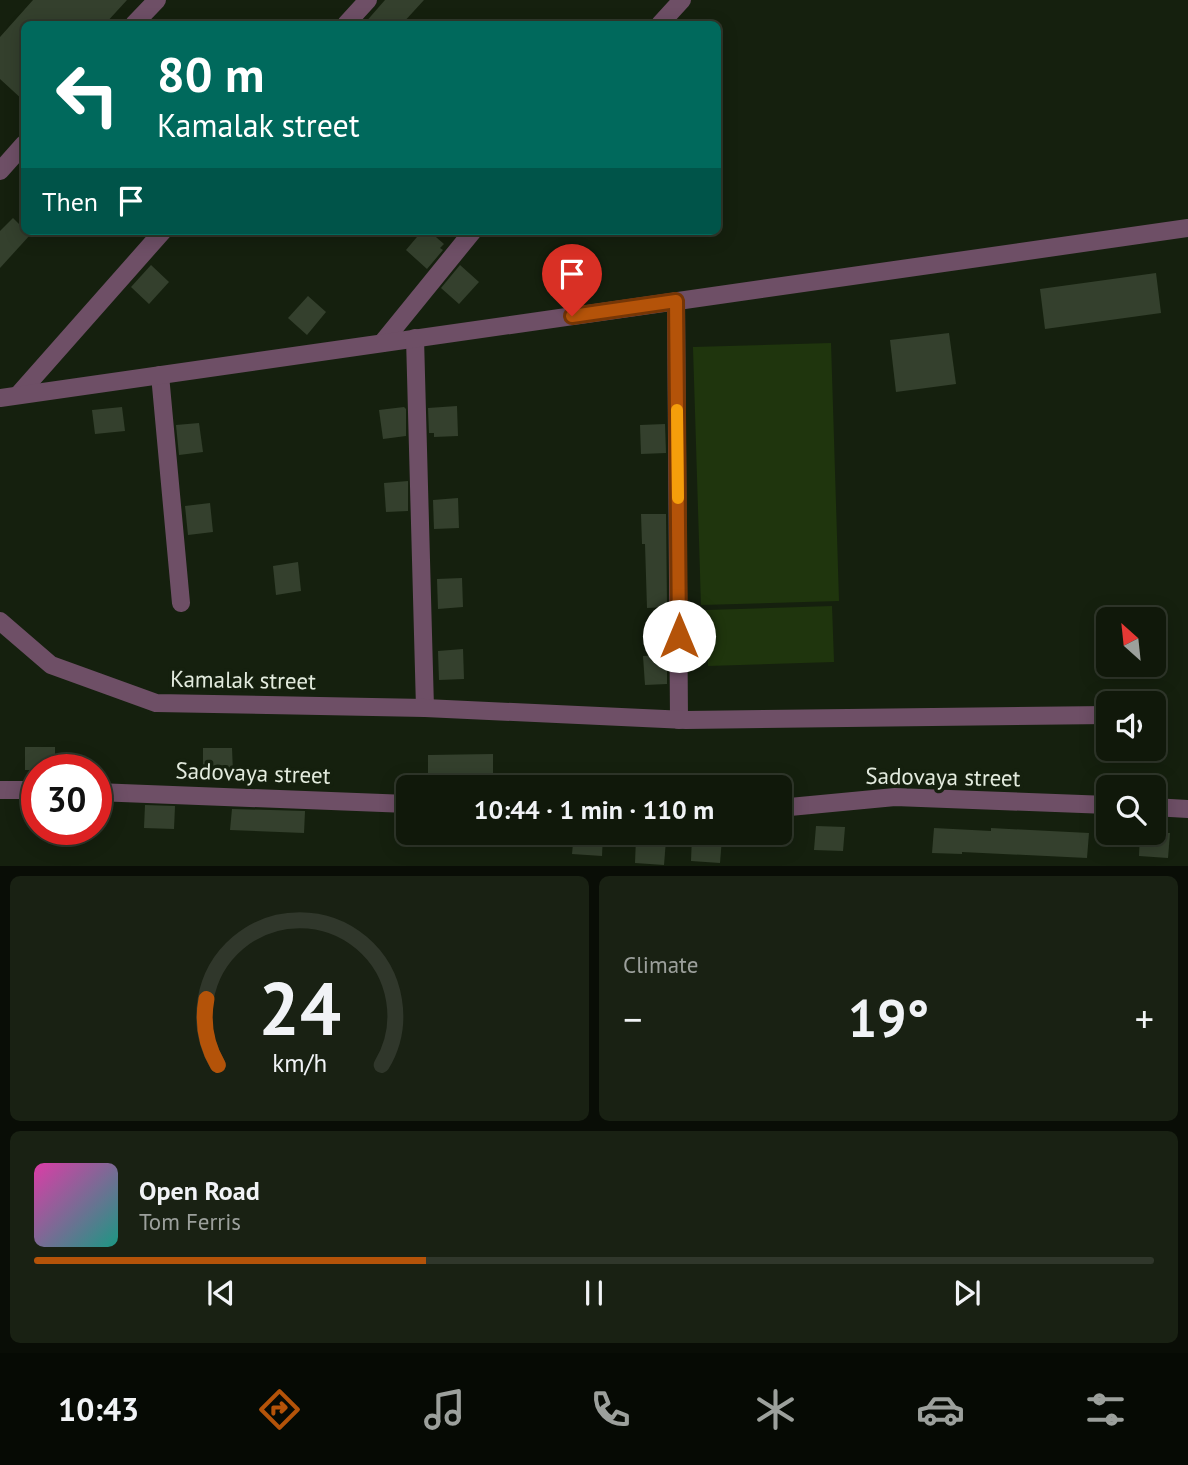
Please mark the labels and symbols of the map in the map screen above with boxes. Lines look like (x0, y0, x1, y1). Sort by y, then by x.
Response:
pin (542, 244, 602, 316)
position arrow (642, 599, 716, 673)
north arrow (1096, 607, 1166, 677)
street label: Kamalak street (170, 664, 316, 695)
speed limit sign: 30 (21, 754, 112, 845)
street label: Sadovaya street (175, 755, 331, 790)
street label: Sadovaya street (865, 761, 1021, 792)

